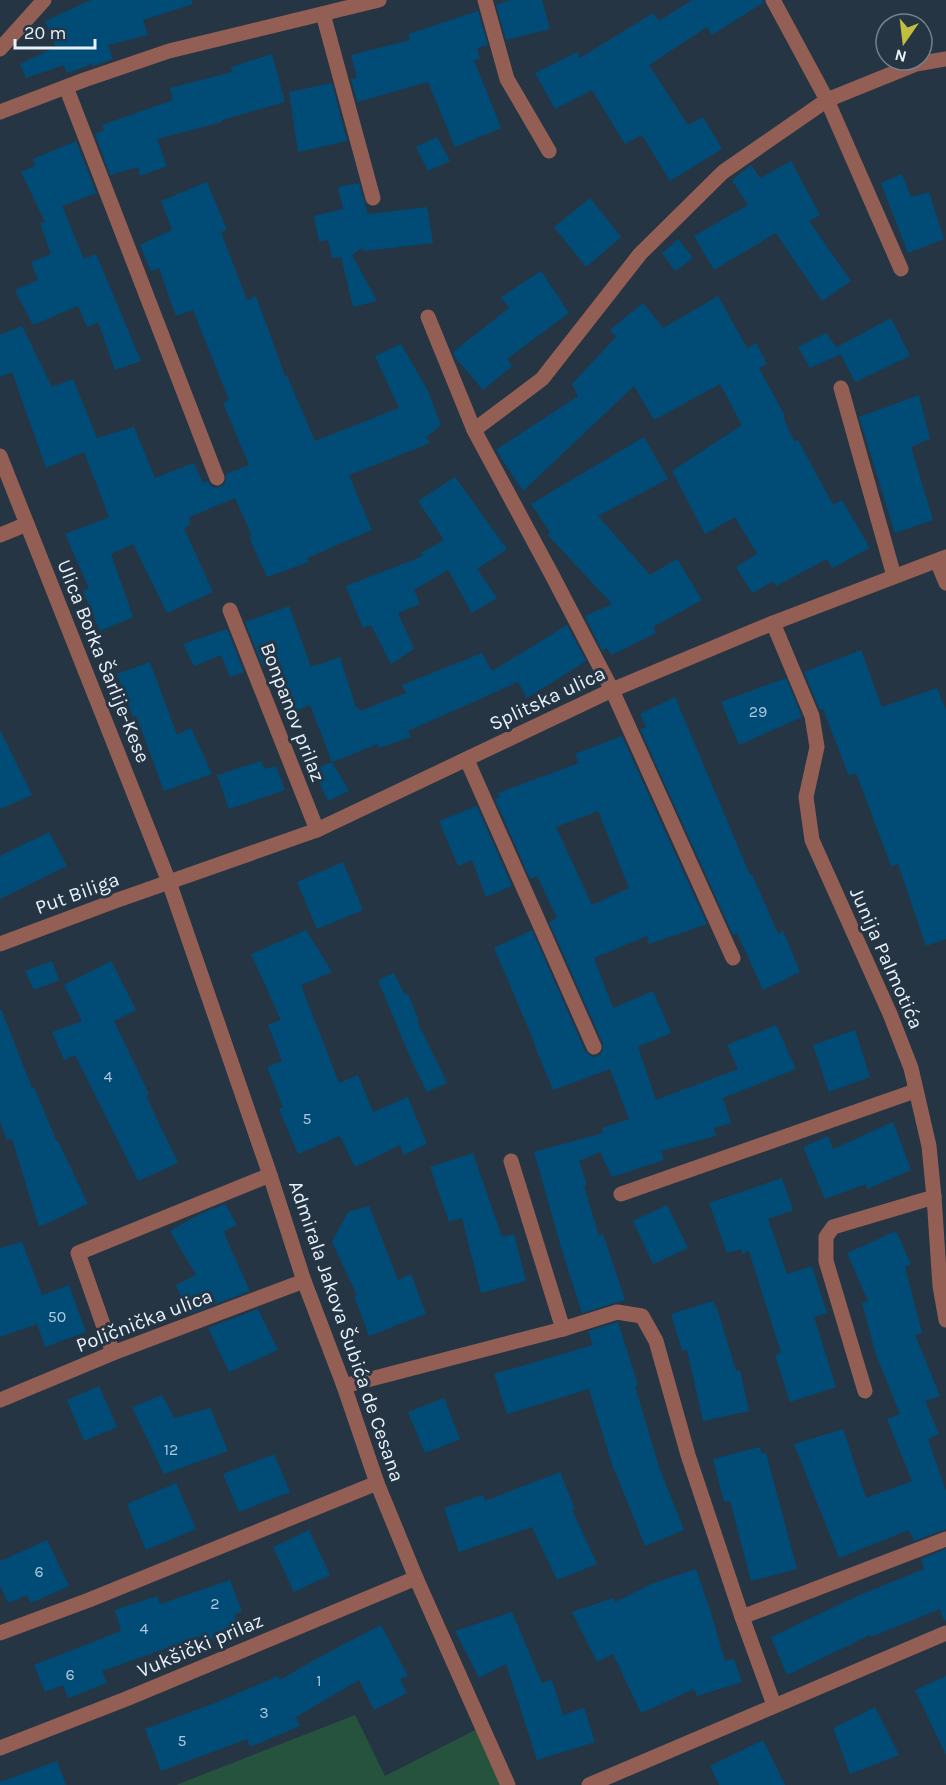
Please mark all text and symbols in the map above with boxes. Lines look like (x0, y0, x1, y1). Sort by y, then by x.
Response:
scale bar (15, 12, 94, 50)
north arrow (874, 12, 934, 72)
text: 20 m (24, 22, 66, 44)
text: N (893, 45, 908, 67)
street label: Ulica Borka Šarlije-Kese (52, 556, 156, 766)
street label: Bonpanov prilaz (255, 639, 330, 785)
street label: Splitska ulica (486, 662, 609, 735)
house number: 29 (749, 702, 767, 721)
street label: Put Biliga (32, 868, 122, 919)
street label: Junija Palmotića (845, 884, 928, 1032)
house number: 4 (104, 1067, 113, 1086)
house number: 5 (302, 1109, 312, 1128)
street label: Admirala Jakova Šubića de Cesana (284, 1177, 410, 1485)
street label: Poličnička ulica (73, 1284, 216, 1357)
house number: 50 (48, 1307, 66, 1326)
house number: 12 (164, 1440, 178, 1459)
house number: 6 (34, 1562, 44, 1581)
house number: 2 (210, 1594, 220, 1613)
street label: Vukšički prilaz (134, 1609, 267, 1682)
house number: 4 (140, 1619, 149, 1638)
house number: 6 (65, 1665, 75, 1684)
house number: 1 (316, 1671, 322, 1690)
house number: 3 (259, 1703, 269, 1722)
house number: 5 (177, 1731, 187, 1750)

